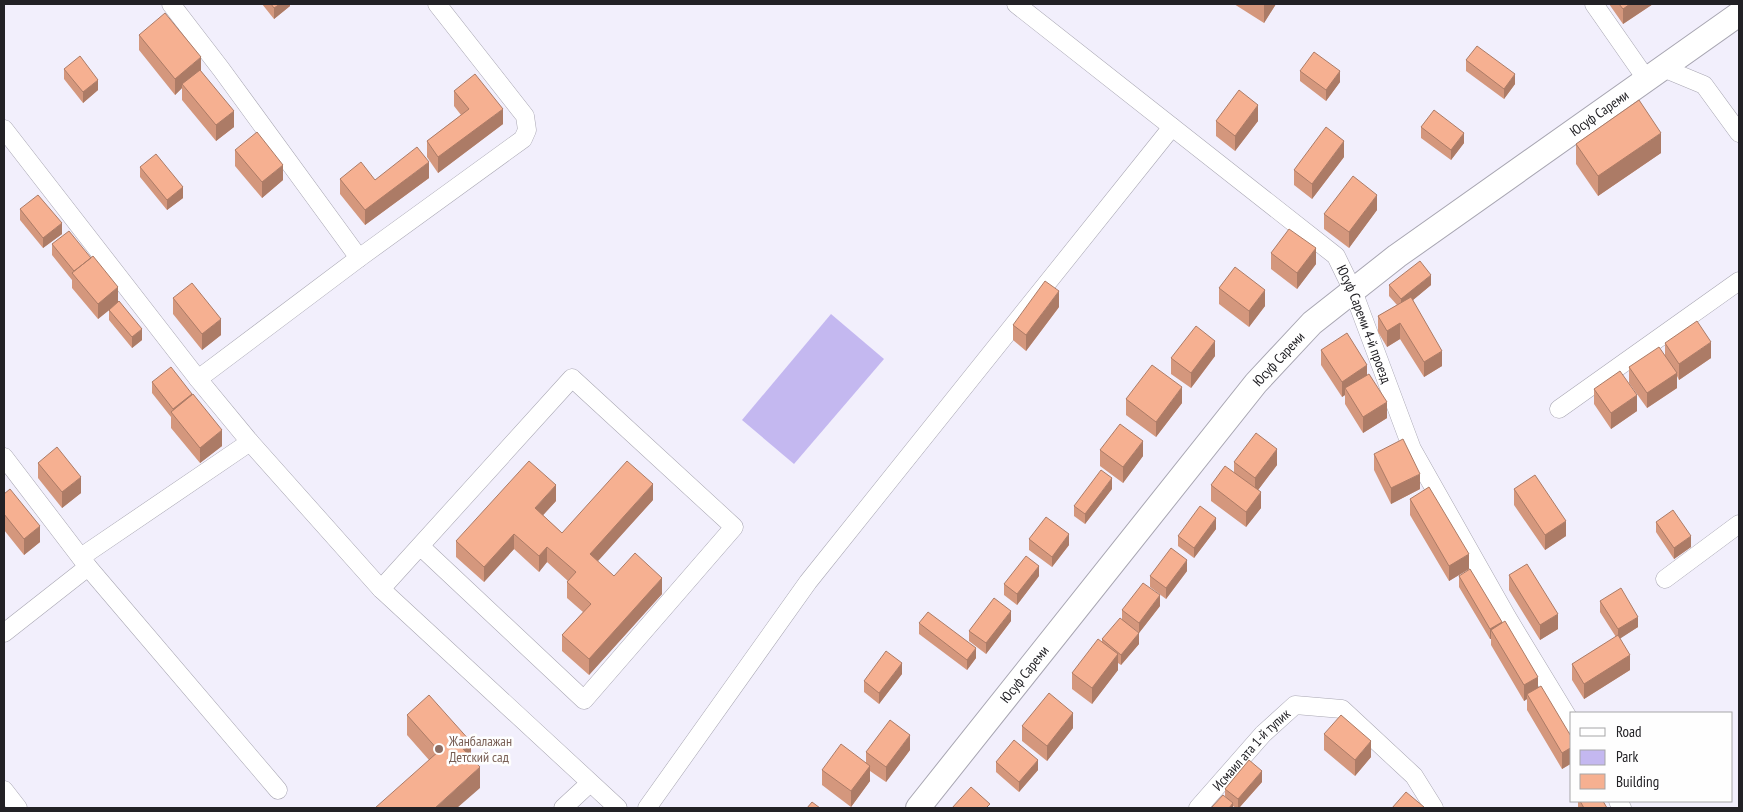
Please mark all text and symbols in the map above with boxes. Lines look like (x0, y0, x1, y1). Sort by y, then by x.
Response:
street label: Юсуф Сареми (1566, 86, 1632, 140)
street label: Юсуф Сареми 4-й проезд (1333, 262, 1396, 386)
street label: Юсуф Сареми (1249, 328, 1308, 390)
street label: Юсуф Сареми (996, 642, 1053, 706)
street label: Исмаил ата 1-й тупик (1208, 704, 1294, 794)
legend (1570, 712, 1733, 802)
text: Road (1616, 722, 1642, 741)
place label: Жанбалажан Детский сад (448, 732, 512, 766)
marker: Жанбалажан Детский сад (433, 743, 445, 755)
text: Park (1616, 747, 1638, 766)
text: Building (1616, 772, 1659, 791)

